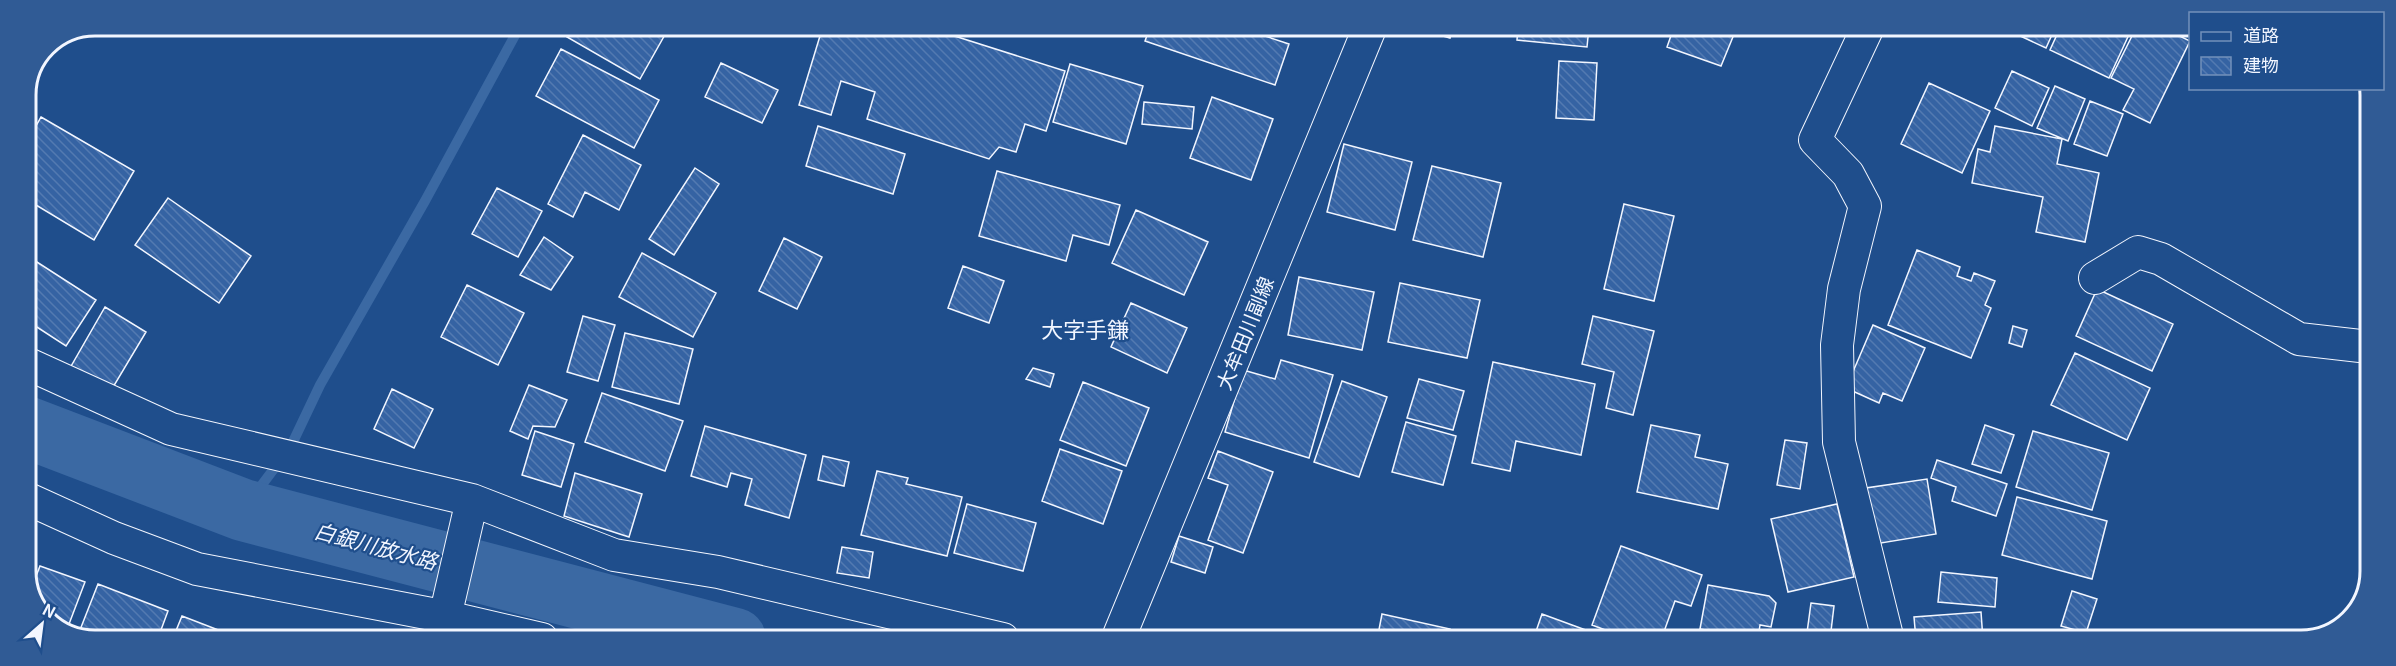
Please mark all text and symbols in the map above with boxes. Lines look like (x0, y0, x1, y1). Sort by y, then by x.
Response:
legend (2189, 12, 2384, 90)
text: 道路 (2243, 21, 2279, 47)
text: 建物 (2243, 51, 2279, 77)
street label: 大牟田川副線 (1208, 272, 1280, 394)
district label: 大字手鎌 (1041, 312, 1129, 344)
water label: 白銀川放水路 (311, 514, 443, 576)
north arrow (12, 594, 72, 654)
text: N (39, 596, 60, 623)

